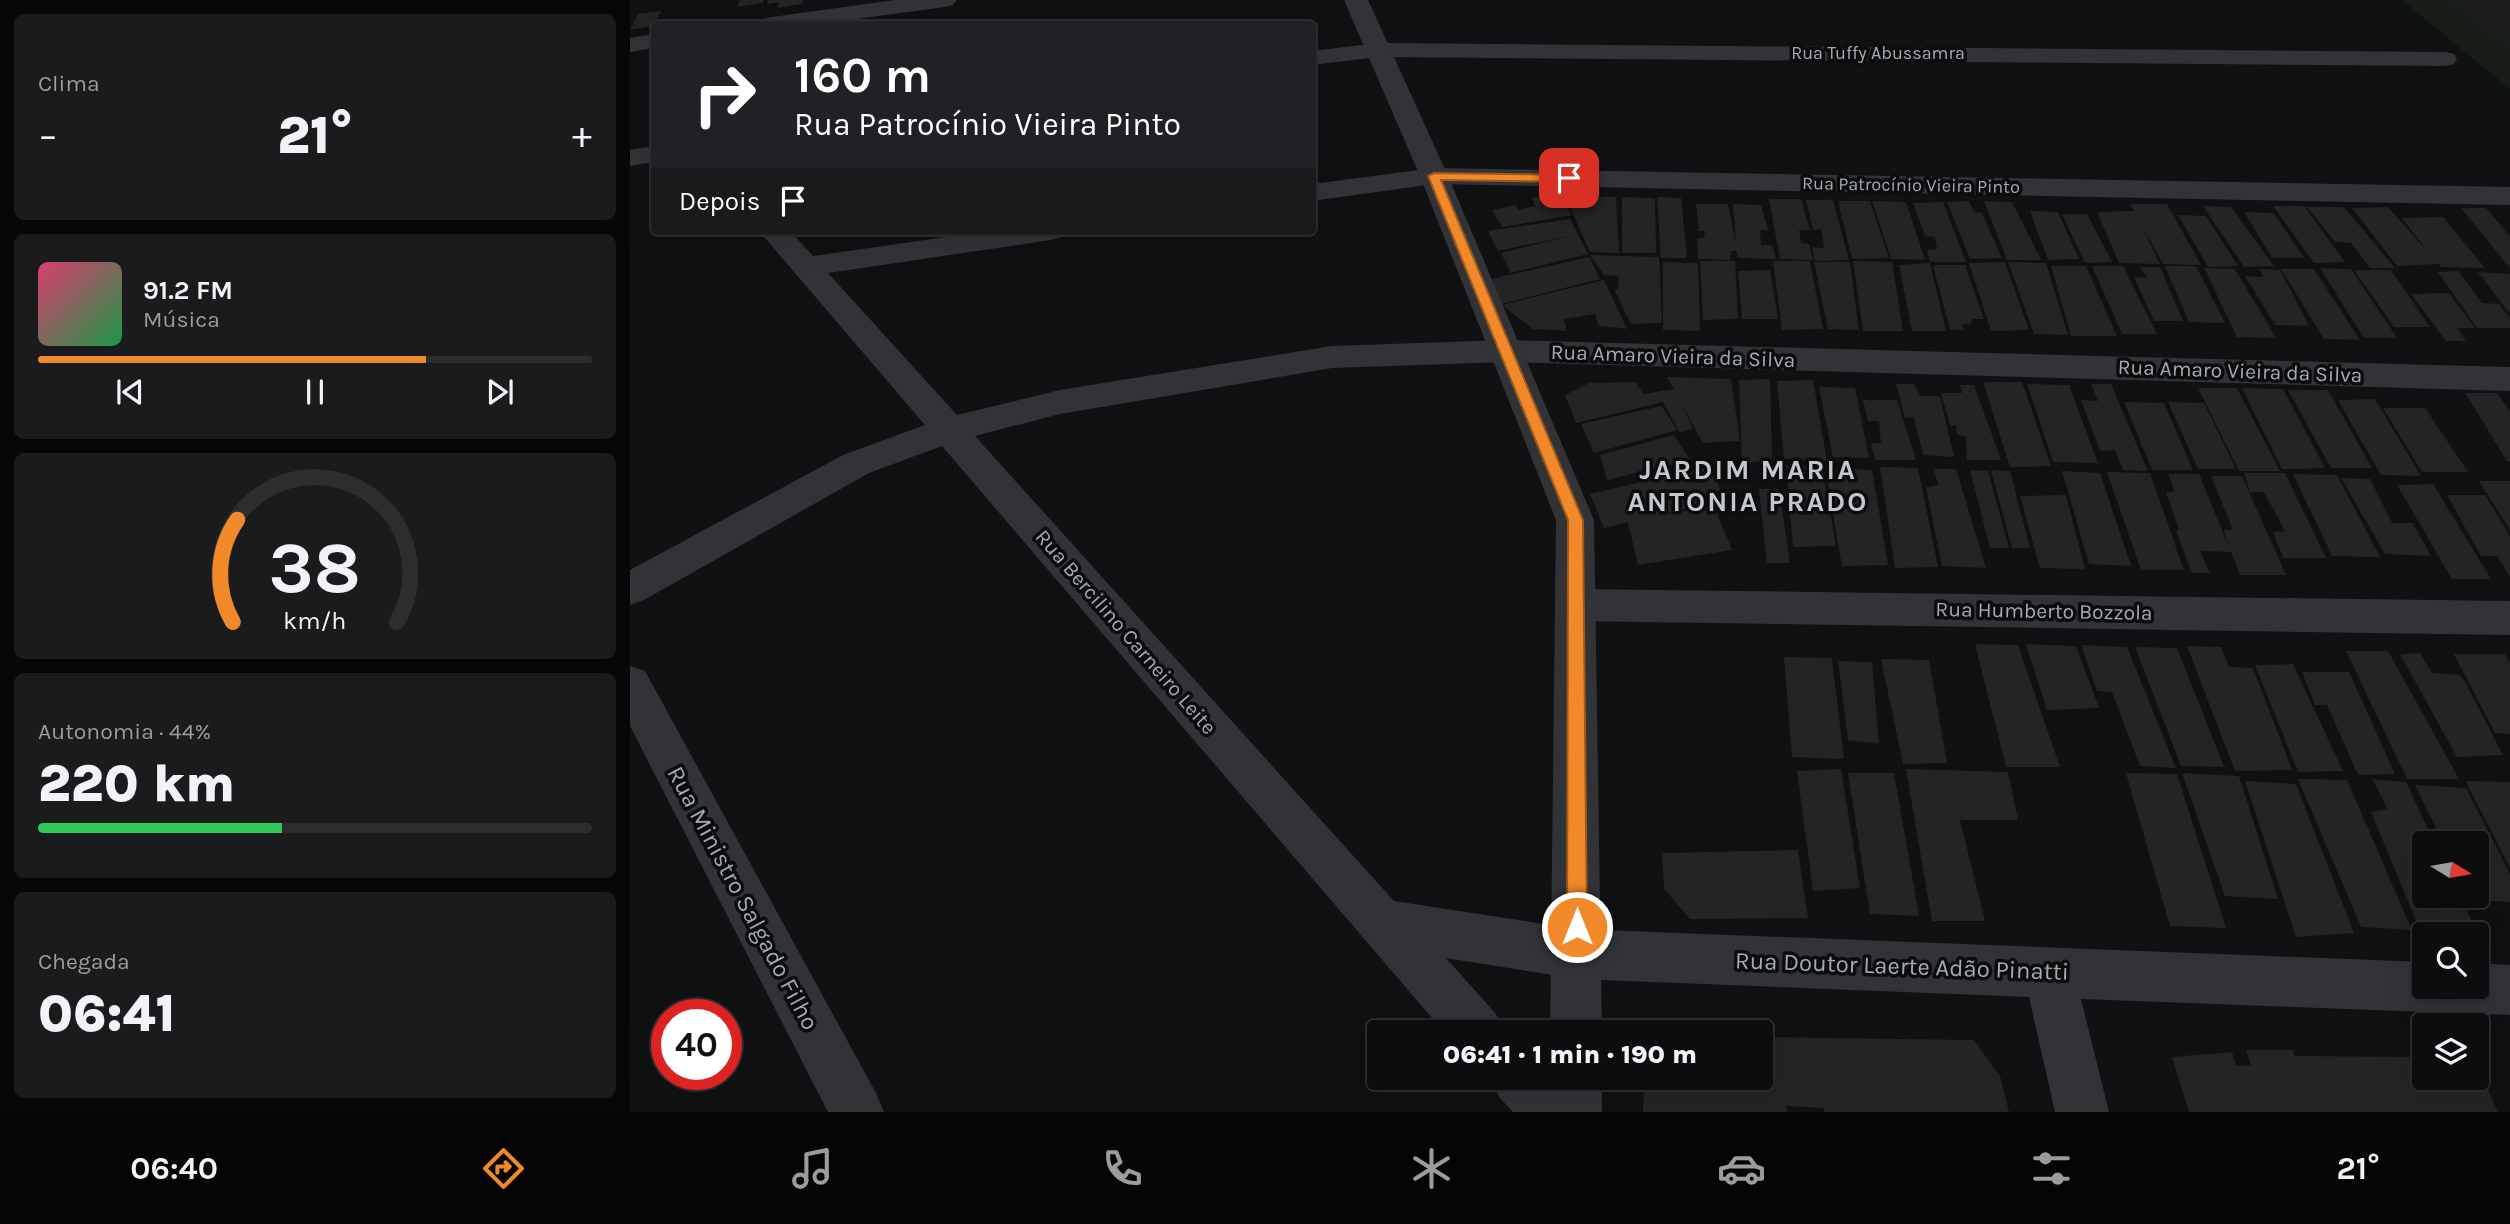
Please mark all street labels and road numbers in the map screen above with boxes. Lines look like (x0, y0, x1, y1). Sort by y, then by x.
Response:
street label: Rua Tuffy Abussamra (1791, 42, 1965, 64)
street label: Rua Patrocínio Vieira Pinto (1802, 172, 2020, 198)
street label: Rua Amaro Vieira da Silva (1550, 340, 1796, 372)
street label: Rua Amaro Vieira da Silva (2117, 355, 2363, 387)
street label: Rua Bercilino Carneiro Leite (1031, 525, 1221, 739)
street label: Rua Humberto Bozzola (1935, 597, 2153, 625)
street label: Rua Ministro Salgado Filho (661, 761, 825, 1035)
street label: Rua Doutor Laerte Adão Pinatti (1735, 946, 2069, 986)

